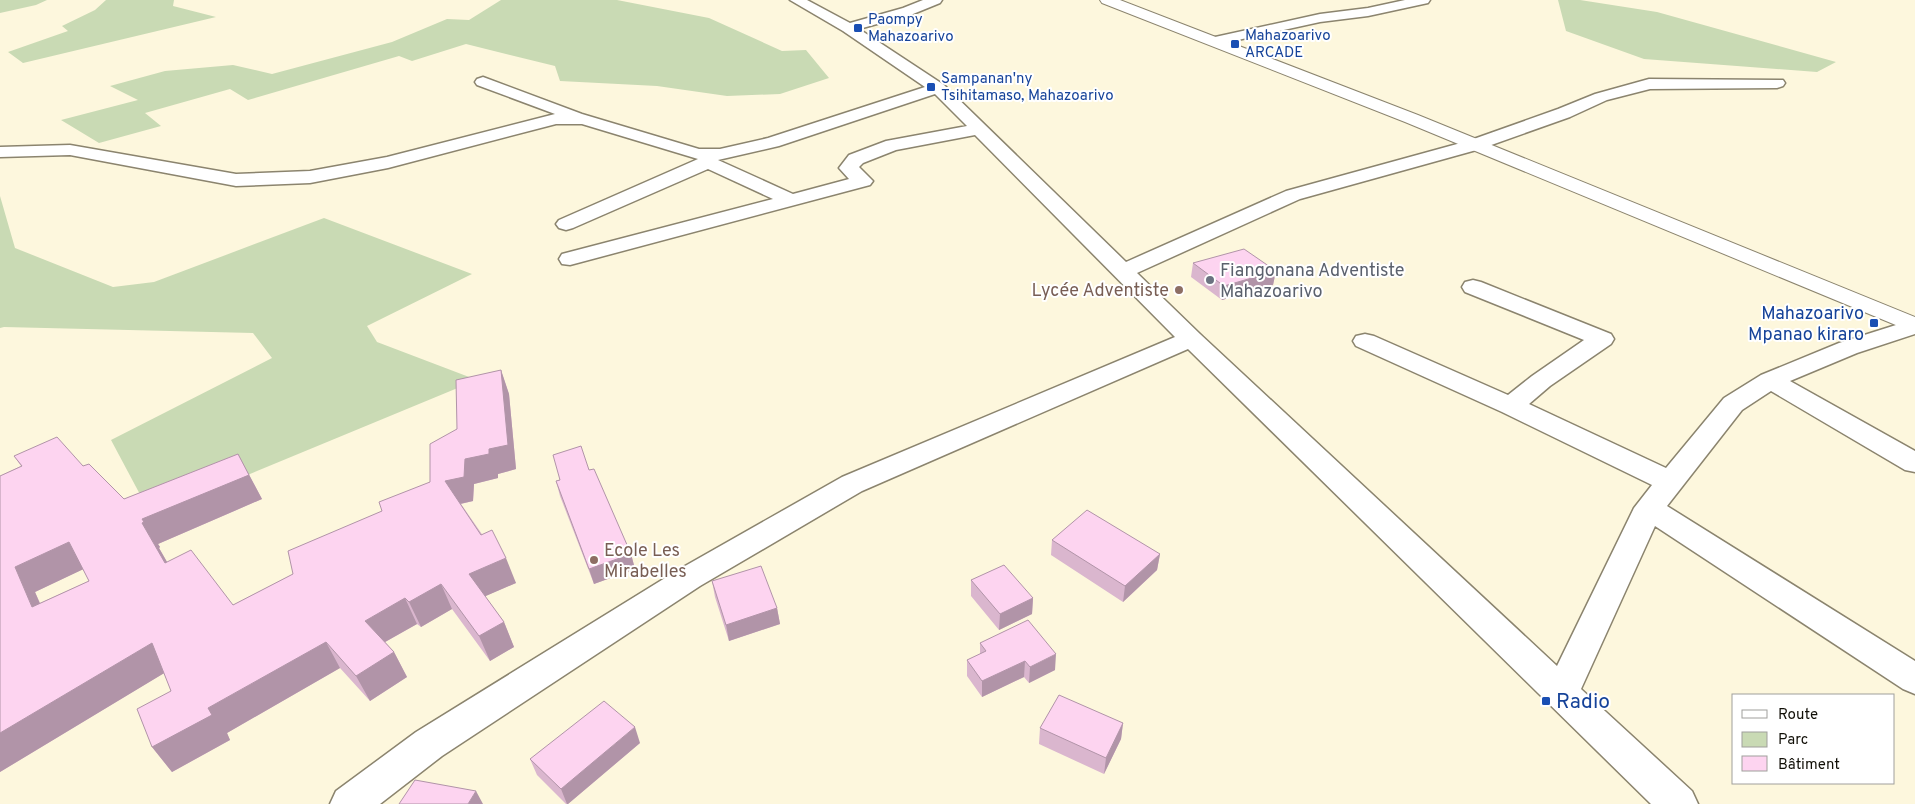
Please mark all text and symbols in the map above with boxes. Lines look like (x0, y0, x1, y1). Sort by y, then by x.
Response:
place label: Paompy Mahazoarivo (868, 11, 954, 47)
marker: Paompy Mahazoarivo (852, 22, 864, 34)
place label: Mahazoarivo ARCADE (1245, 27, 1331, 63)
marker: Mahazoarivo ARCADE (1229, 38, 1241, 50)
place label: Sampanan'ny Tsihitamaso, Mahazoarivo (941, 70, 1114, 106)
marker: Sampanan'ny Tsihitamaso, Mahazoarivo (925, 81, 937, 93)
place label: Fiangonana Adventiste Mahazoarivo (1220, 260, 1405, 304)
marker: Fiangonana Adventiste Mahazoarivo (1204, 274, 1216, 286)
place label: Lycée Adventiste (1032, 280, 1169, 303)
marker: Lycée Adventiste (1173, 284, 1185, 296)
place label: Mahazoarivo Mpanao kiraro (1748, 303, 1864, 347)
marker: Mahazoarivo Mpanao kiraro (1868, 317, 1880, 329)
place label: Ecole Les Mirabelles (604, 540, 687, 584)
marker: Ecole Les Mirabelles (588, 554, 600, 566)
place label: Radio (1556, 689, 1610, 716)
legend (1732, 694, 1895, 784)
marker: Radio (1540, 695, 1552, 707)
text: Route (1778, 706, 1818, 725)
text: Parc (1778, 731, 1808, 750)
text: Bâtiment (1778, 756, 1840, 775)

